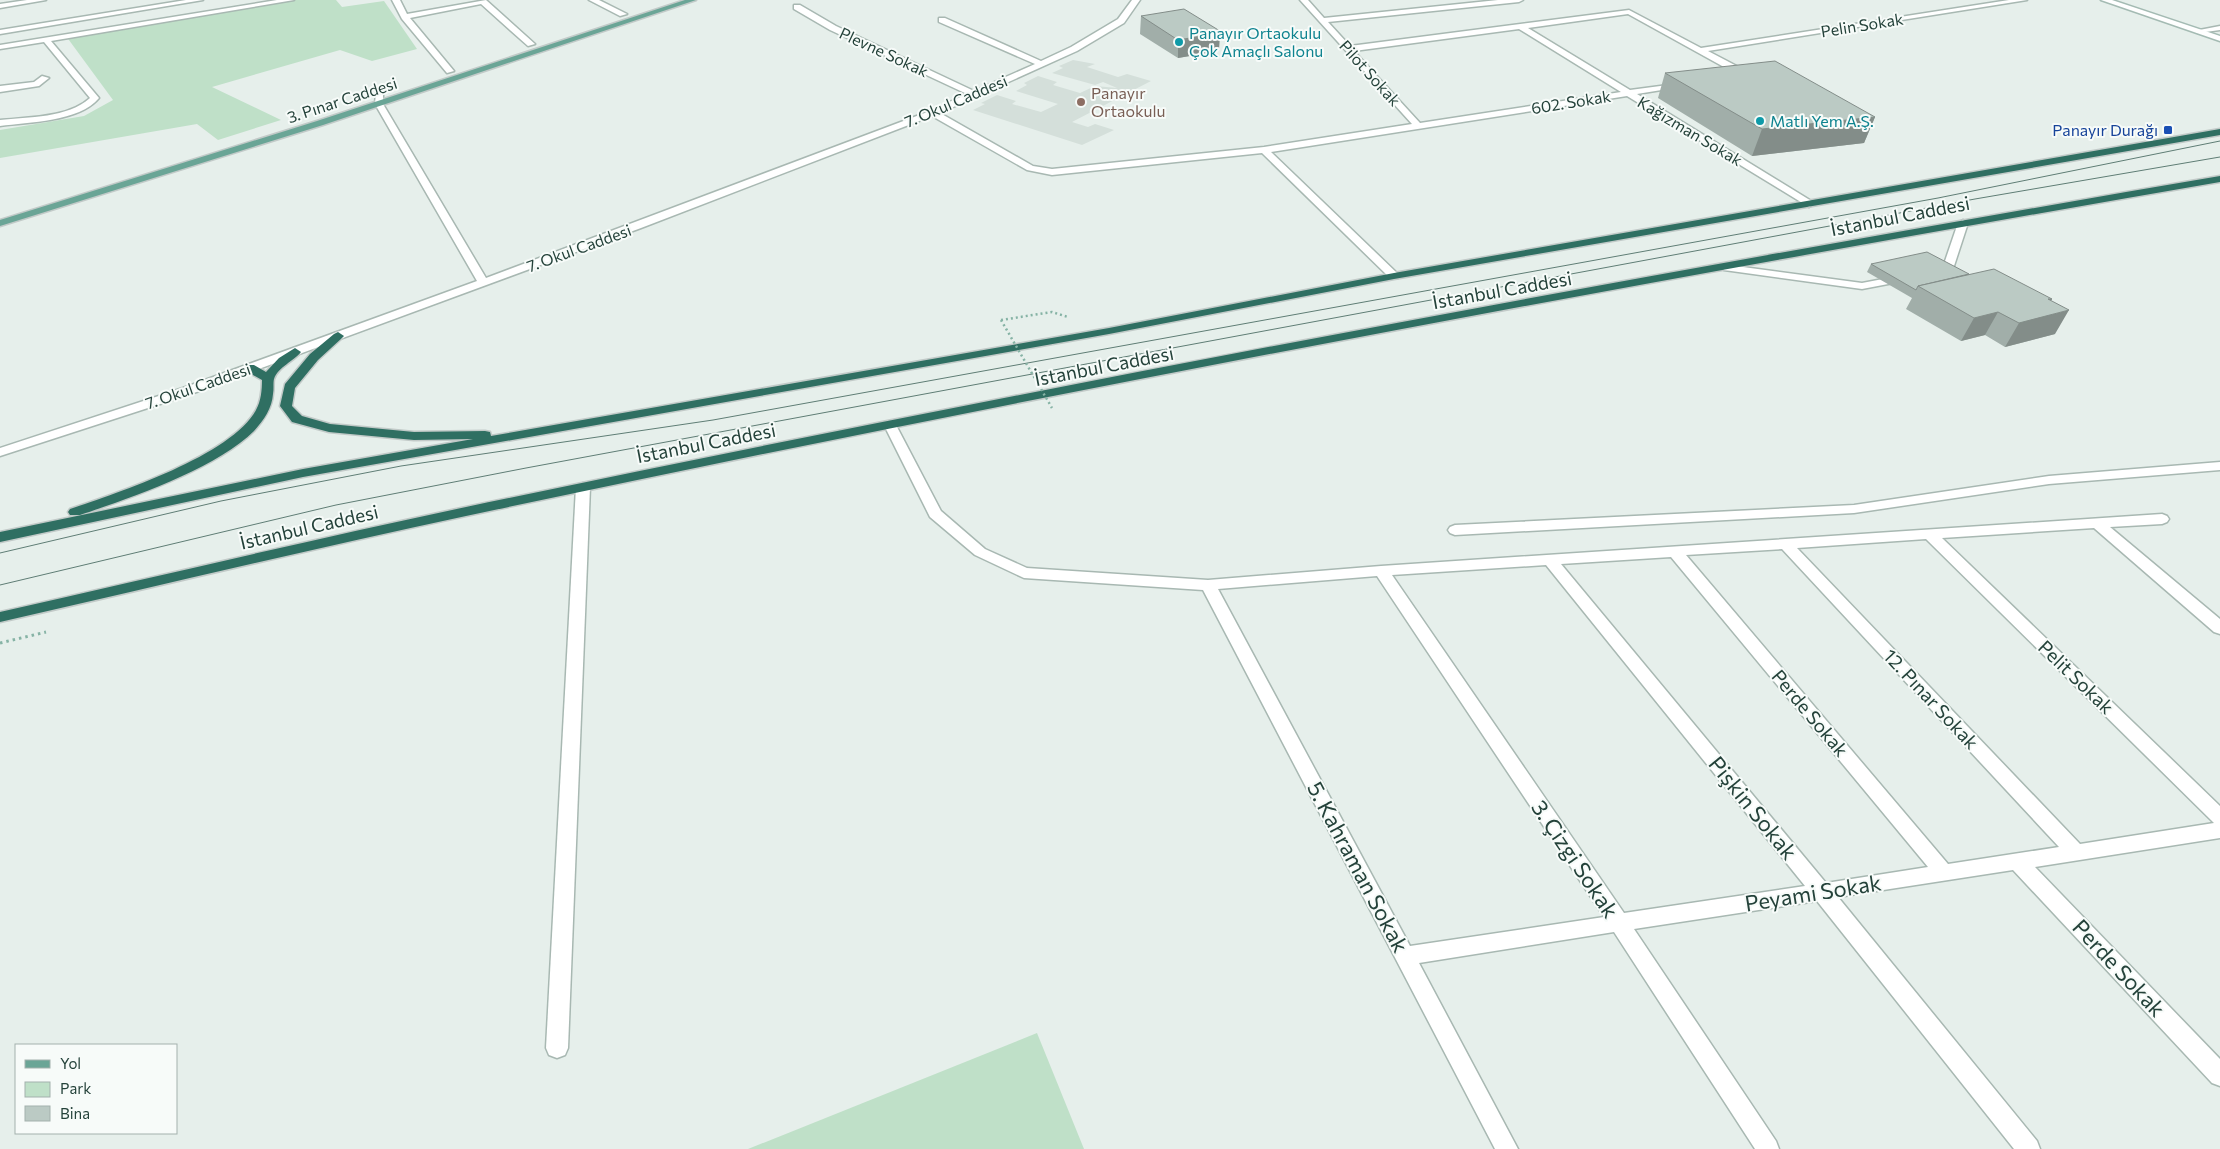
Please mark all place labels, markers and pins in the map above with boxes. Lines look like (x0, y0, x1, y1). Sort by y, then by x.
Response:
place label: Panayır Ortaokulu Çok Amaçlı Salonu (1189, 23, 1323, 60)
marker: Panayır Ortaokulu Çok Amaçlı Salonu (1173, 36, 1185, 48)
place label: Panayır Ortaokulu (1091, 83, 1166, 120)
marker: Panayır Ortaokulu (1075, 96, 1087, 108)
place label: Matlı Yem A.Ş. (1770, 111, 1874, 130)
marker: Matlı Yem A.Ş. (1754, 115, 1766, 127)
place label: Panayır Durağı (2052, 120, 2158, 139)
marker: Panayır Durağı (2162, 124, 2174, 136)

